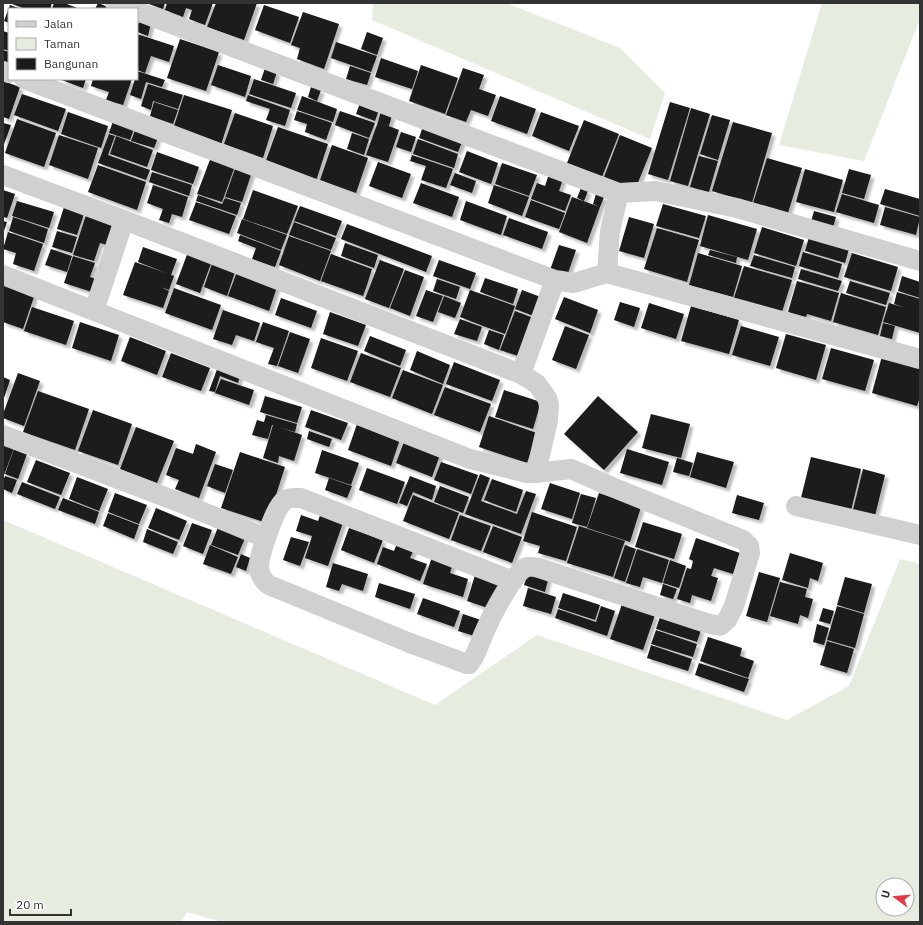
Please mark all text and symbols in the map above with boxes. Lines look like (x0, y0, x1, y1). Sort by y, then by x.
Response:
legend (8, 8, 138, 80)
text: Jalan (44, 16, 73, 31)
text: Taman (44, 36, 80, 51)
text: Bangunan (44, 56, 98, 71)
north arrow (875, 877, 915, 917)
text: U (878, 889, 893, 900)
scale bar (10, 891, 71, 917)
text: 20 m (16, 897, 44, 912)

